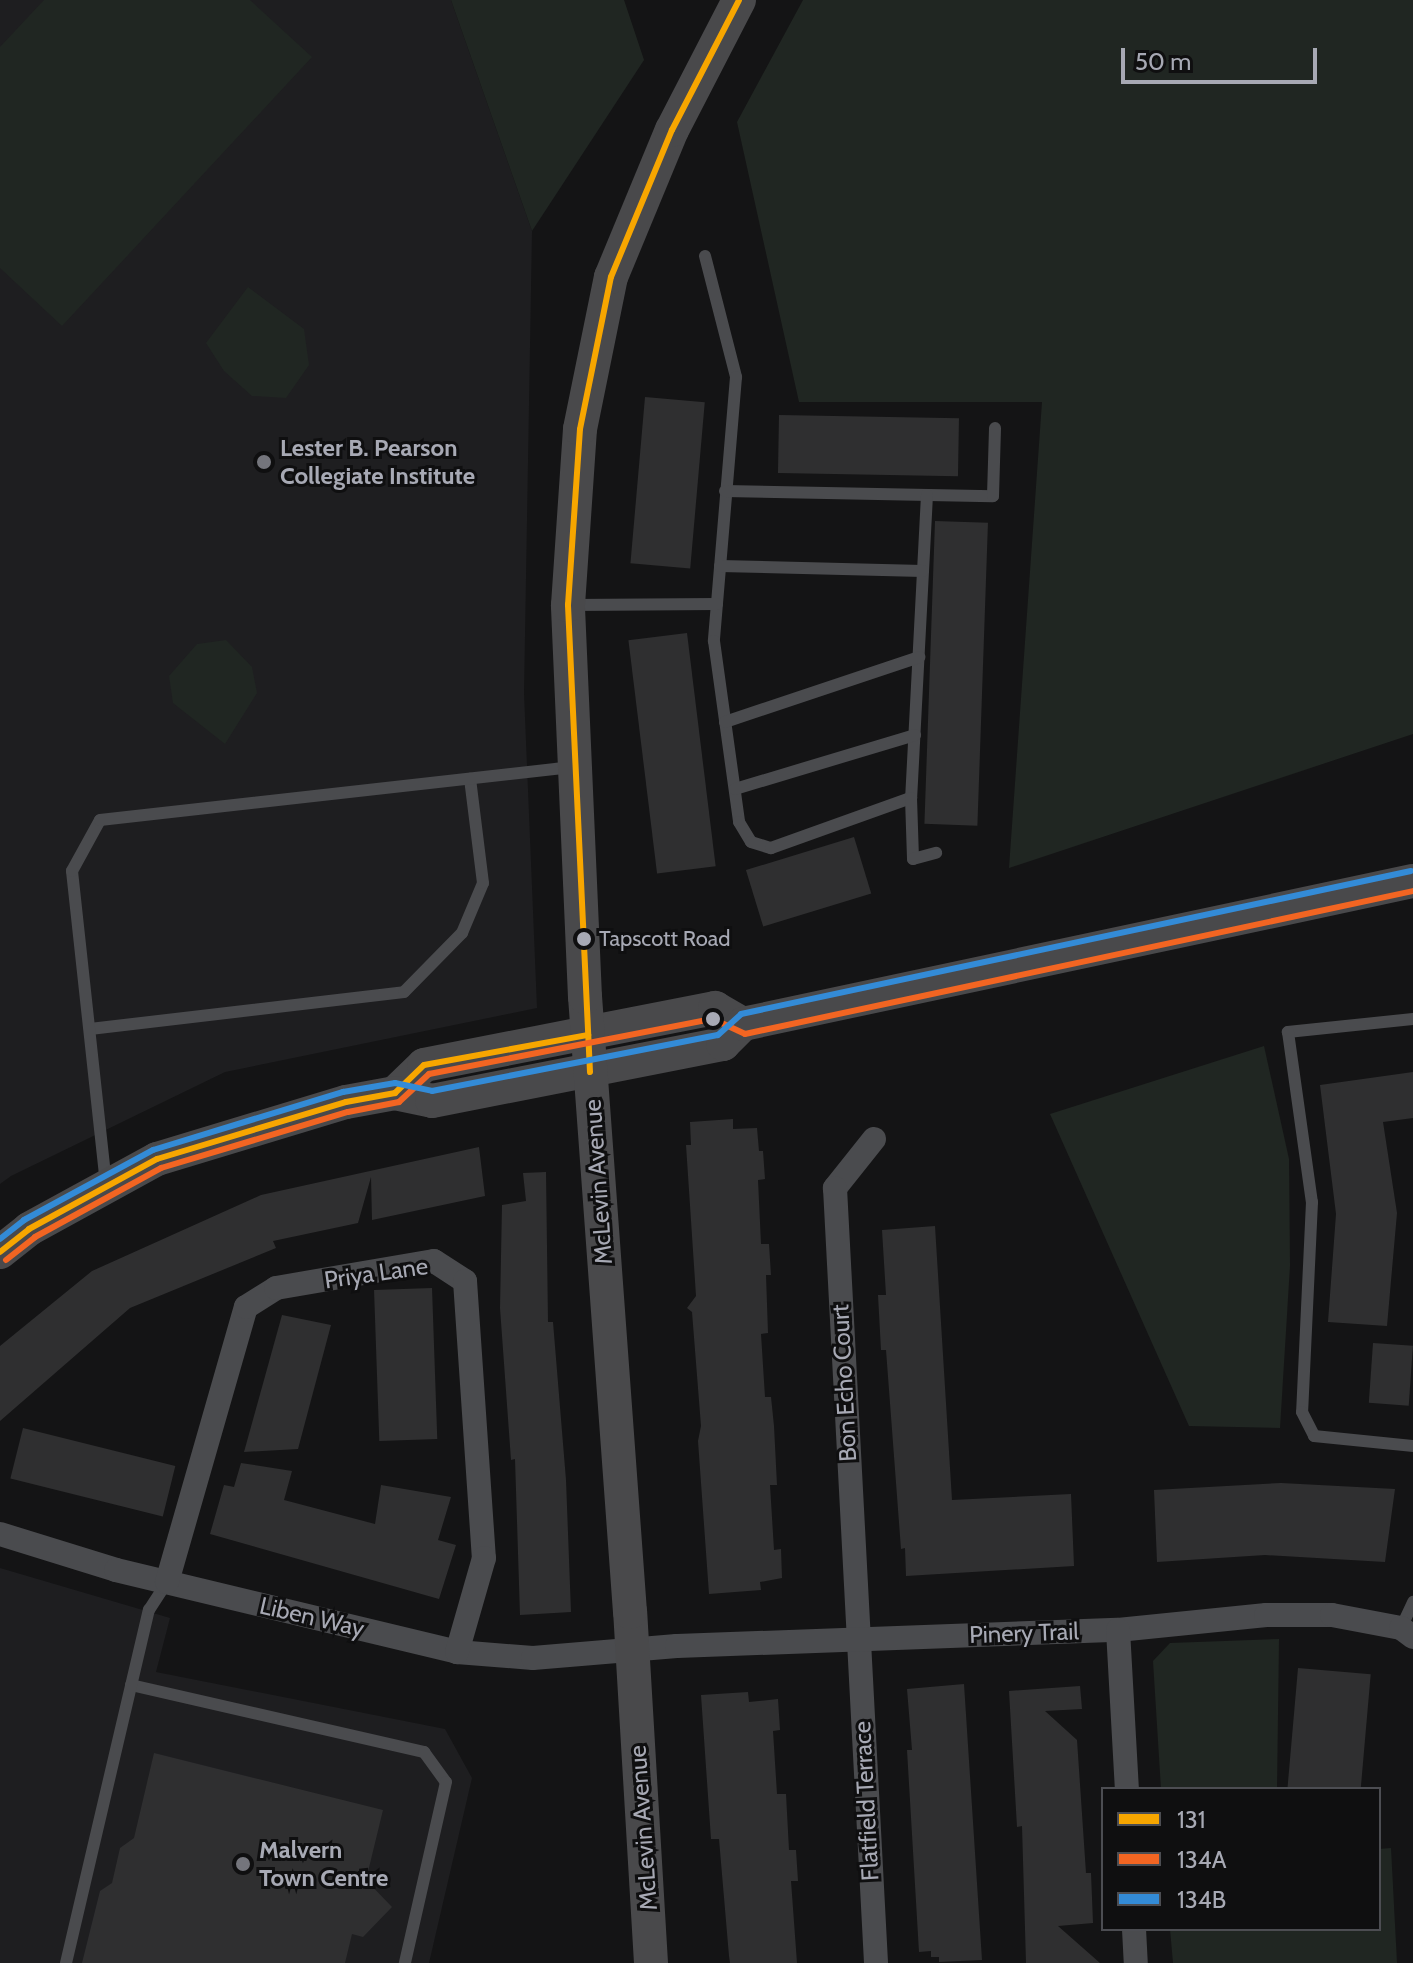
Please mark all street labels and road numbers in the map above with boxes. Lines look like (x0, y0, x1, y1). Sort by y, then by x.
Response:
street label: McLevin Avenue (578, 1098, 618, 1266)
street label: Priya Lane (322, 1251, 430, 1295)
street label: Bon Echo Court (825, 1304, 863, 1462)
street label: Liben Way (257, 1591, 367, 1643)
street label: Pinery Trail (969, 1617, 1079, 1649)
street label: Flatfield Terrace (847, 1720, 885, 1882)
street label: McLevin Avenue (623, 1744, 663, 1912)

